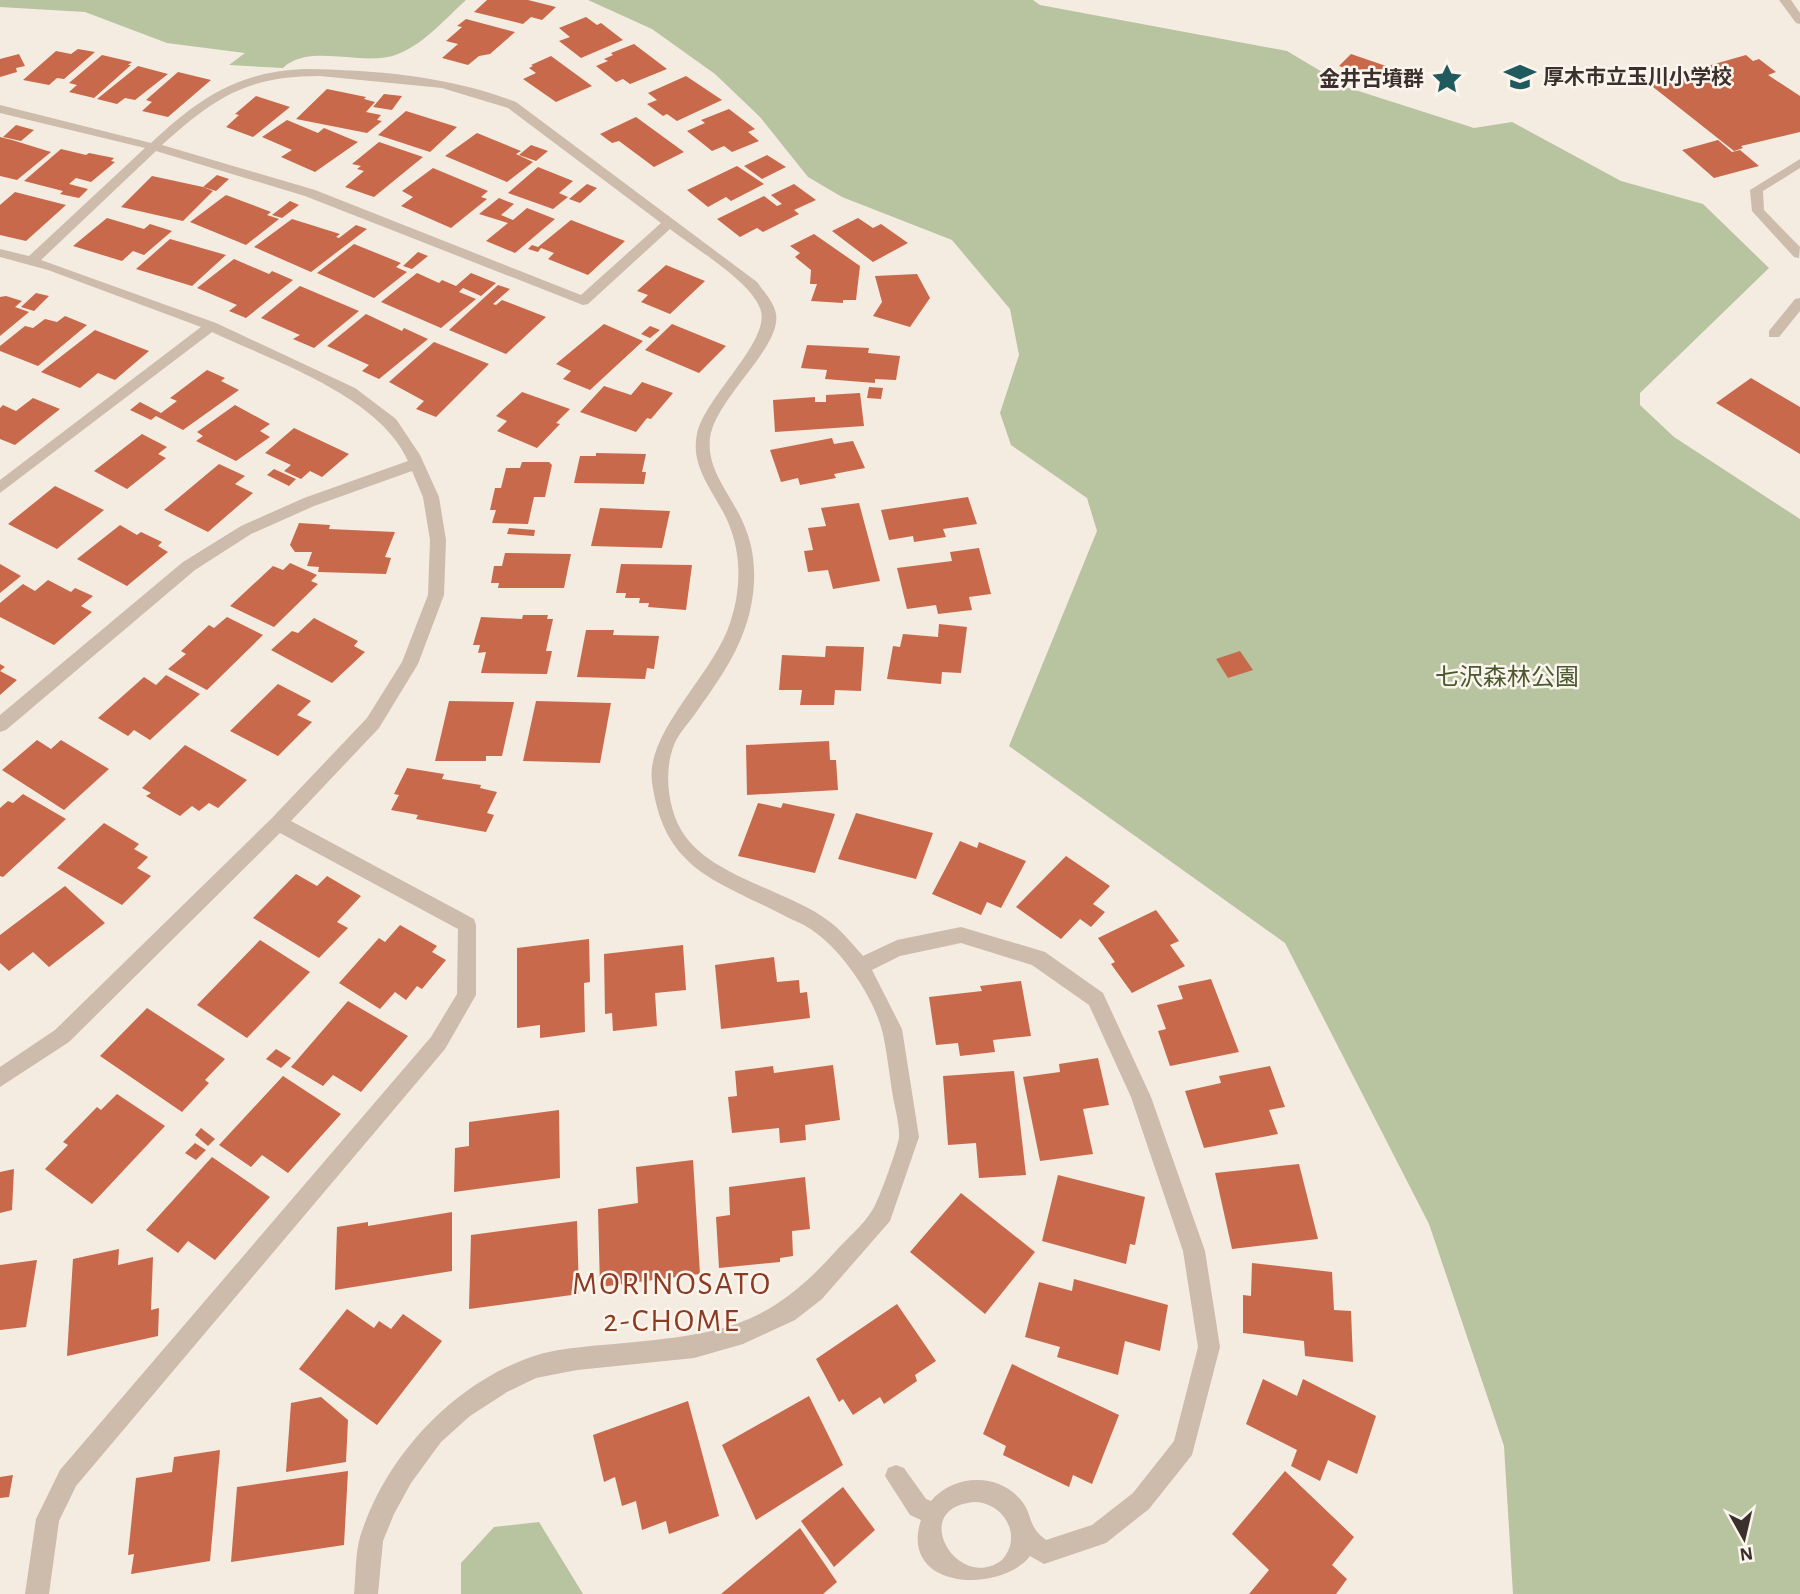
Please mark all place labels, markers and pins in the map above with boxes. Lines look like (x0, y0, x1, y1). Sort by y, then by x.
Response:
school or university icon: 厚木市立玉川小学校 (1503, 60, 1537, 94)
place icon: 金井古墳群 (1430, 62, 1464, 96)
place label: 厚木市立玉川小学校 (1543, 66, 1732, 88)
place label: 金井古墳群 (1319, 67, 1424, 90)

